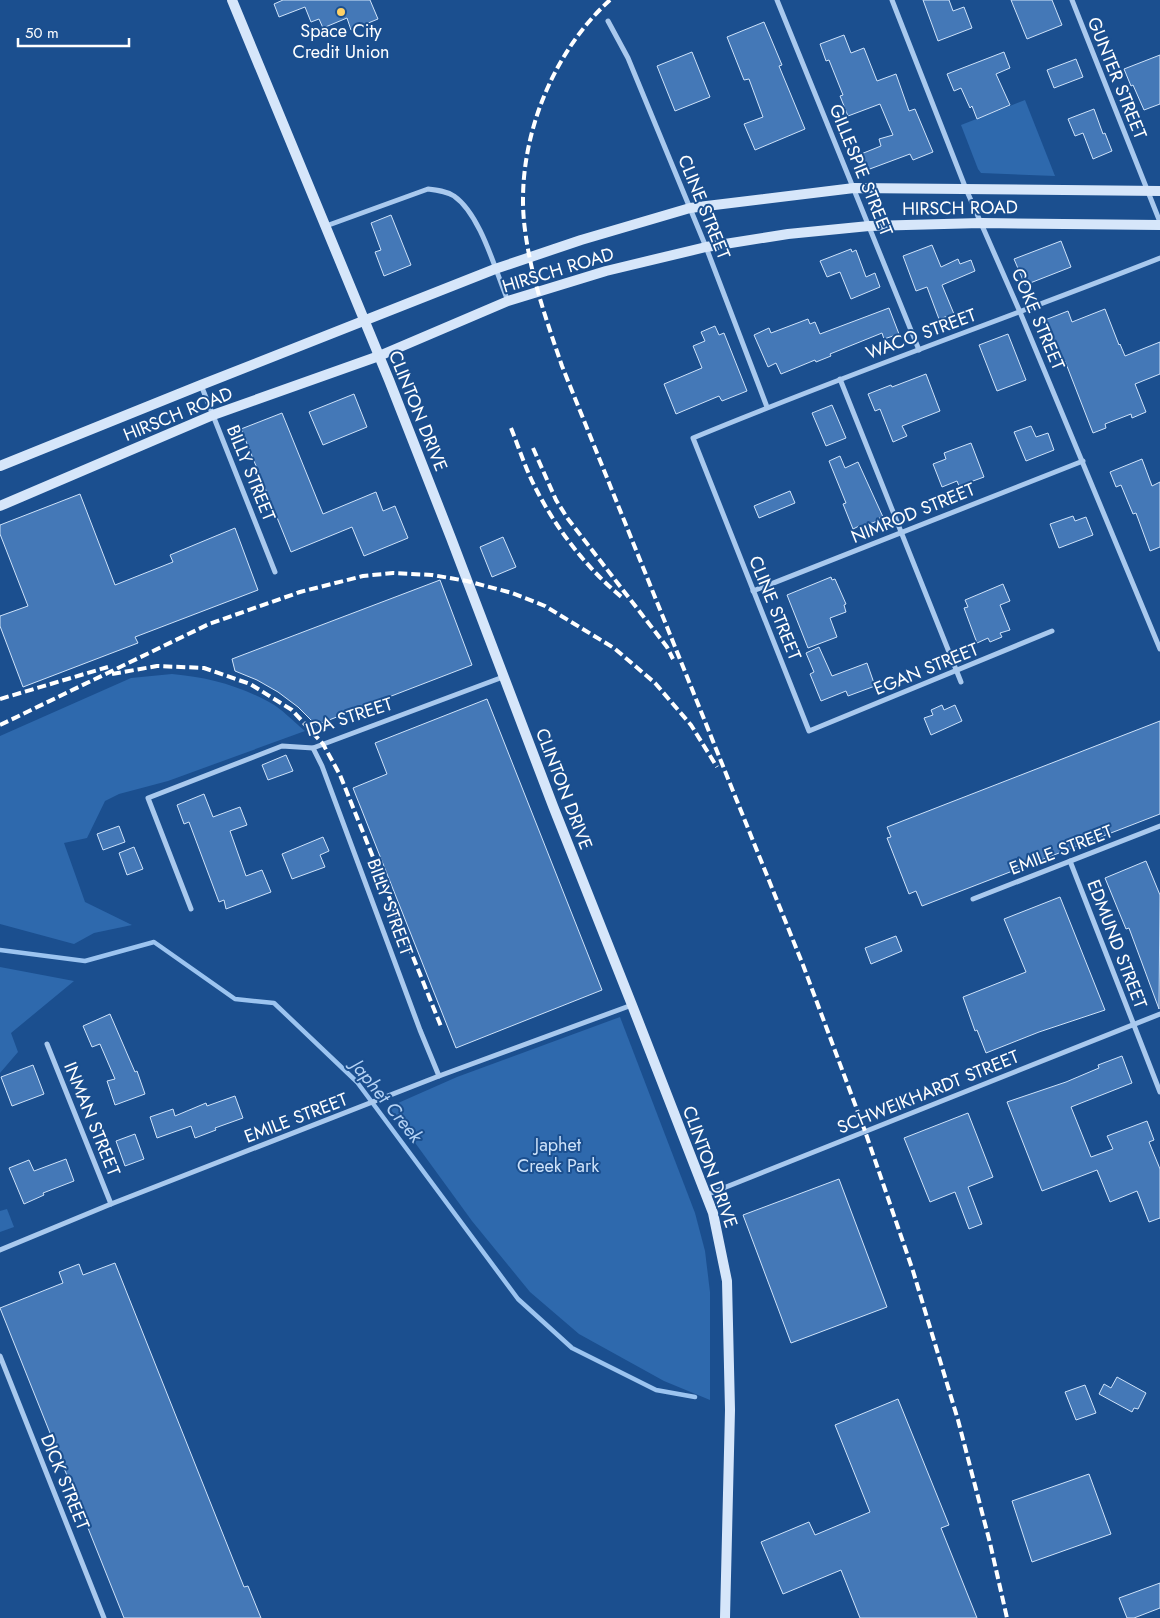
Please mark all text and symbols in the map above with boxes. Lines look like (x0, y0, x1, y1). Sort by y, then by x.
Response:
marker: Space City Credit Union (335, 6, 347, 18)
street label: GUNTER STREET (1081, 13, 1154, 143)
scale bar (18, 15, 129, 47)
place label: Space City Credit Union (293, 18, 389, 65)
text: 50 m (25, 22, 59, 44)
street label: GILLESPIE STREET (823, 100, 900, 241)
street label: CLINE STREET (671, 151, 737, 264)
street label: HIRSCH ROAD (902, 194, 1018, 222)
street label: HIRSCH ROAD (499, 241, 617, 299)
street label: COKE STREET (1005, 264, 1071, 375)
street label: WACO STREET (862, 302, 980, 366)
street label: CLINTON DRIVE (382, 347, 454, 475)
street label: HIRSCH ROAD (119, 380, 237, 448)
street label: BILLY STREET (220, 421, 282, 525)
street label: NIMROD STREET (847, 476, 979, 550)
street label: CLINE STREET (742, 552, 808, 665)
street label: EGAN STREET (870, 636, 983, 702)
street label: IDA STREET (302, 691, 396, 743)
street label: CLINTON DRIVE (529, 724, 599, 854)
street label: EMILE STREET (1006, 818, 1117, 882)
street label: BILLY STREET (360, 855, 420, 960)
street label: EDMUND STREET (1080, 876, 1154, 1013)
street label: SCHWEIKHARDT STREET (833, 1043, 1023, 1140)
water label: Japhet Creek (342, 1050, 430, 1149)
street label: INMAN STREET (57, 1058, 127, 1180)
street label: EMILE STREET (241, 1086, 352, 1150)
street label: CLINTON DRIVE (676, 1102, 744, 1232)
park label: Japhet Creek Park (517, 1132, 599, 1179)
street label: DICK STREET (34, 1430, 96, 1534)

